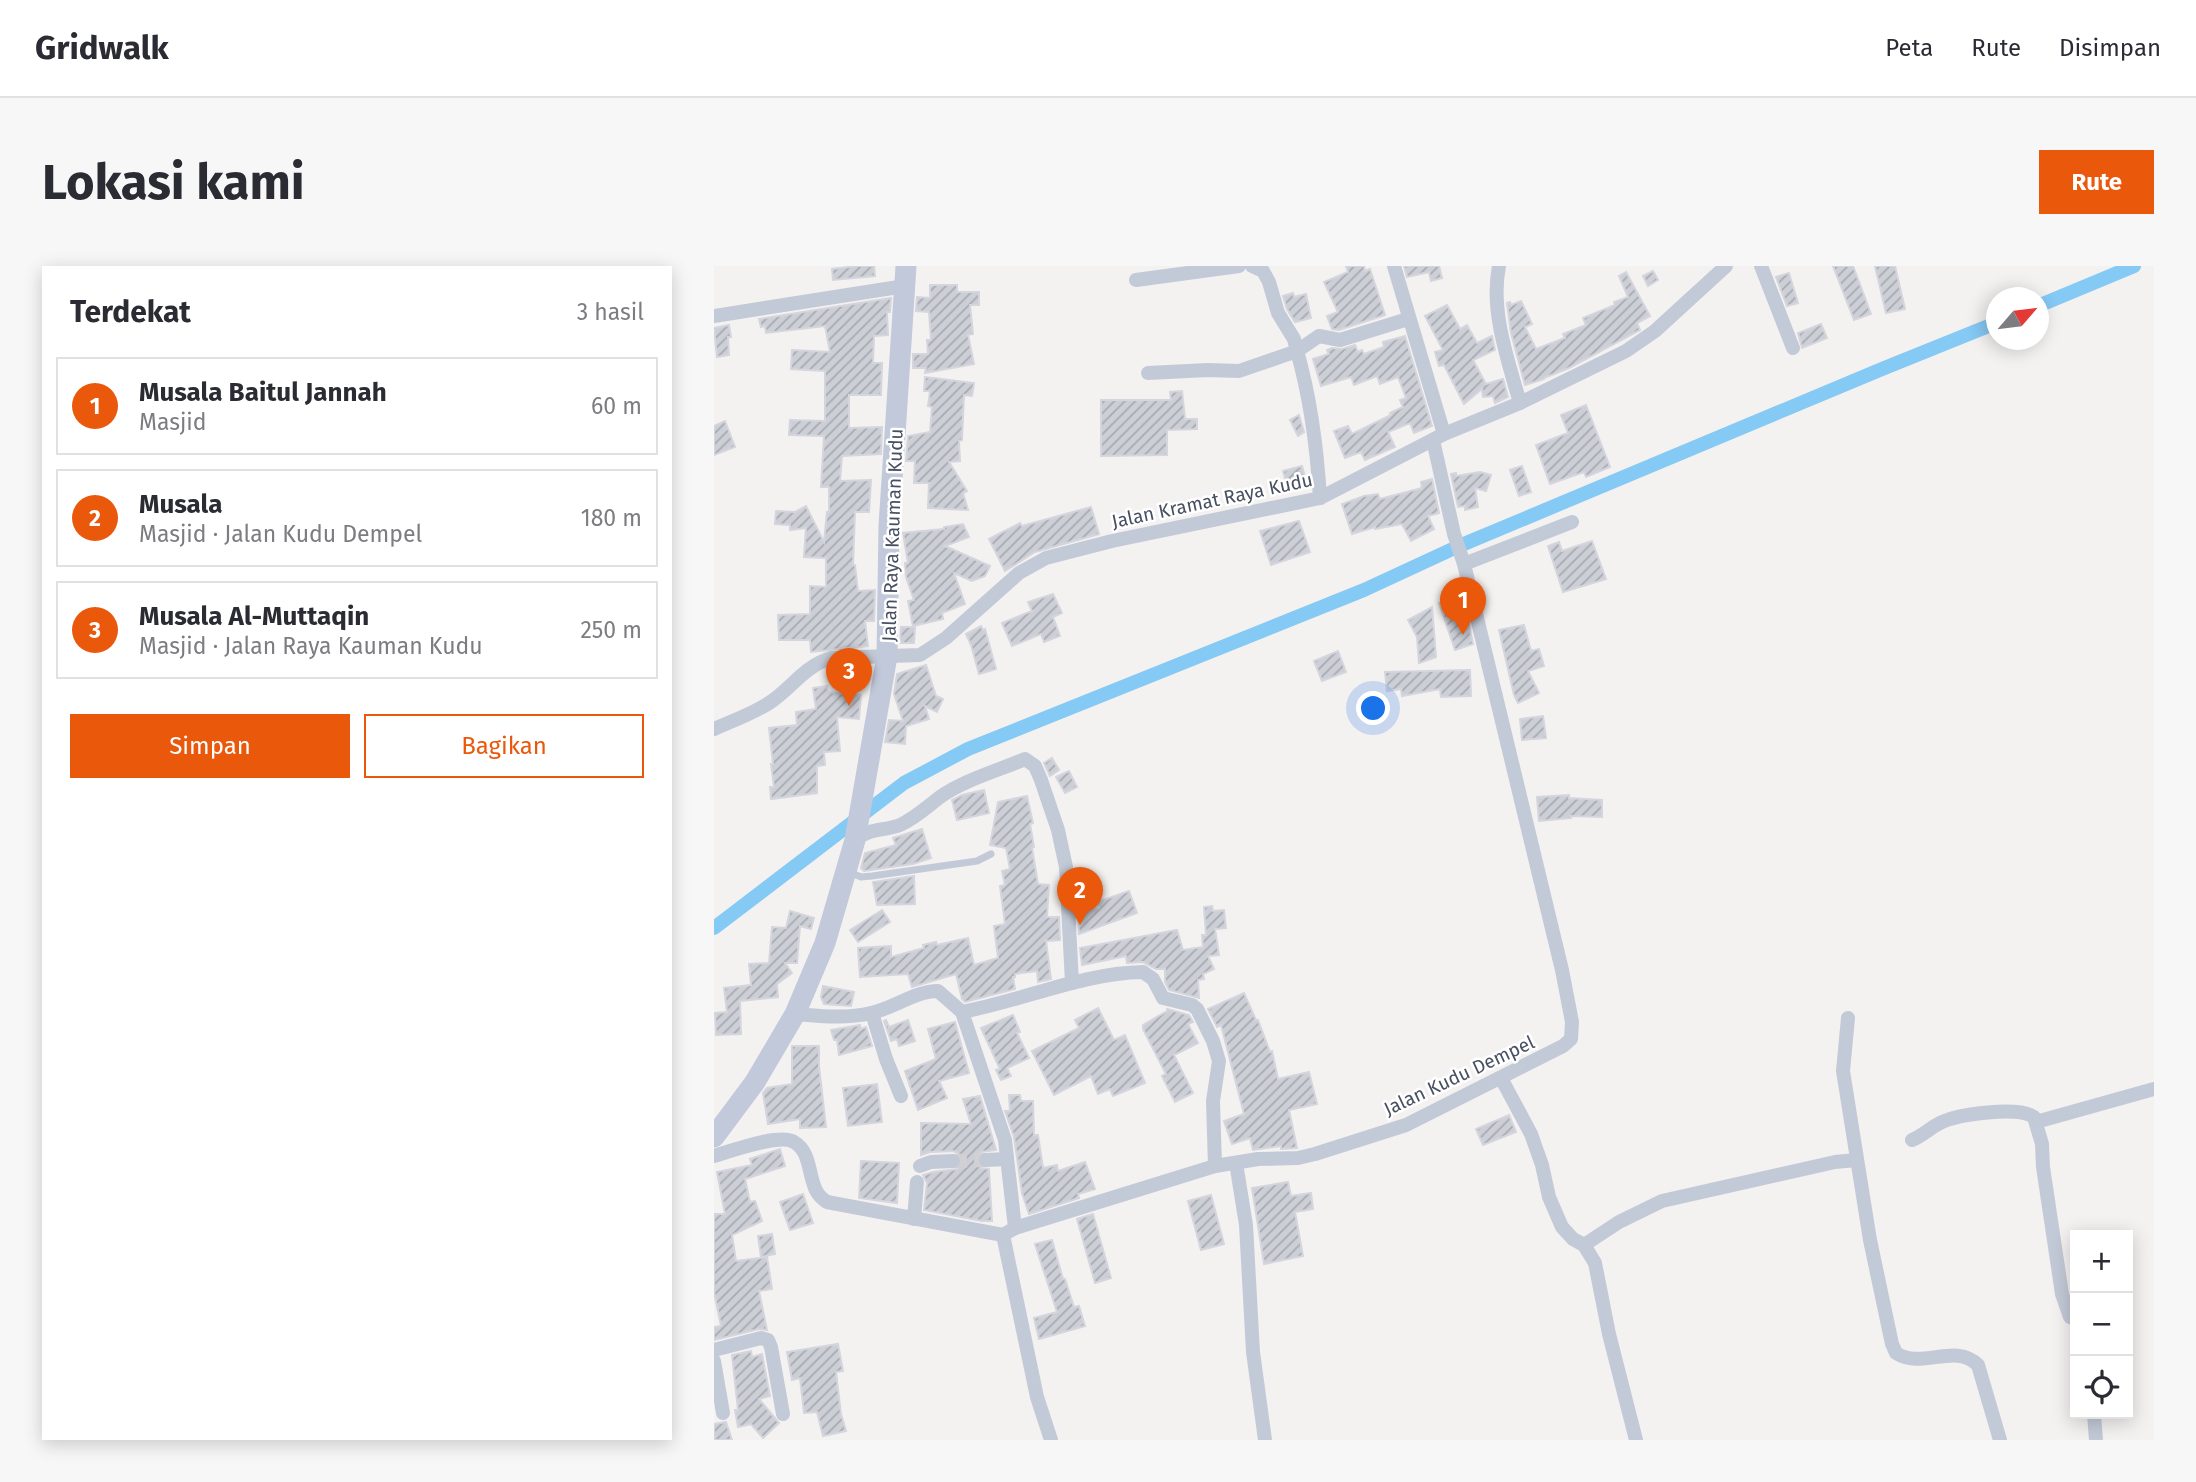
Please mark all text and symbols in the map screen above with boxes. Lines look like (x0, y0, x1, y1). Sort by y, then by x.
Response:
text: Gridwalk (35, 28, 169, 68)
text: Peta (1885, 34, 1933, 62)
text: Rute (1971, 34, 2021, 62)
text: Disimpan (2059, 34, 2161, 62)
button: Rute (2039, 150, 2154, 214)
text: Lokasi kami (42, 153, 305, 212)
north arrow (1986, 287, 2049, 350)
text: Terdekat (70, 294, 191, 330)
text: 3 hasil (577, 298, 644, 326)
text: Musala Baitul Jannah (139, 377, 387, 408)
text: 1 (90, 392, 100, 420)
text: 60 m (591, 392, 642, 420)
text: Masjid (139, 408, 207, 436)
street label: Jalan Raya Kauman Kudu (877, 428, 908, 642)
street label: Jalan Kramat Raya Kudu (1109, 468, 1315, 533)
text: Musala (139, 489, 222, 520)
text: 2 (89, 504, 101, 532)
text: 180 m (581, 504, 642, 532)
text: Masjid · Jalan Kudu Dempel (139, 520, 422, 548)
pin: 1 (1440, 577, 1486, 635)
text: Musala Al-Muttaqin (139, 601, 369, 632)
text: 3 (89, 616, 101, 644)
text: 250 m (580, 616, 642, 644)
text: Masjid · Jalan Raya Kauman Kudu (139, 632, 483, 660)
pin: 3 (826, 648, 872, 706)
your location (1356, 691, 1390, 725)
button: Simpan (70, 714, 350, 778)
button: Bagikan (364, 714, 644, 778)
pin: 2 (1057, 867, 1103, 925)
street label: Jalan Kudu Dempel (1380, 1030, 1539, 1120)
map controls (2070, 1230, 2133, 1419)
button: + (2070, 1230, 2133, 1293)
button: − (2070, 1293, 2133, 1356)
button: locate (2070, 1356, 2133, 1419)

